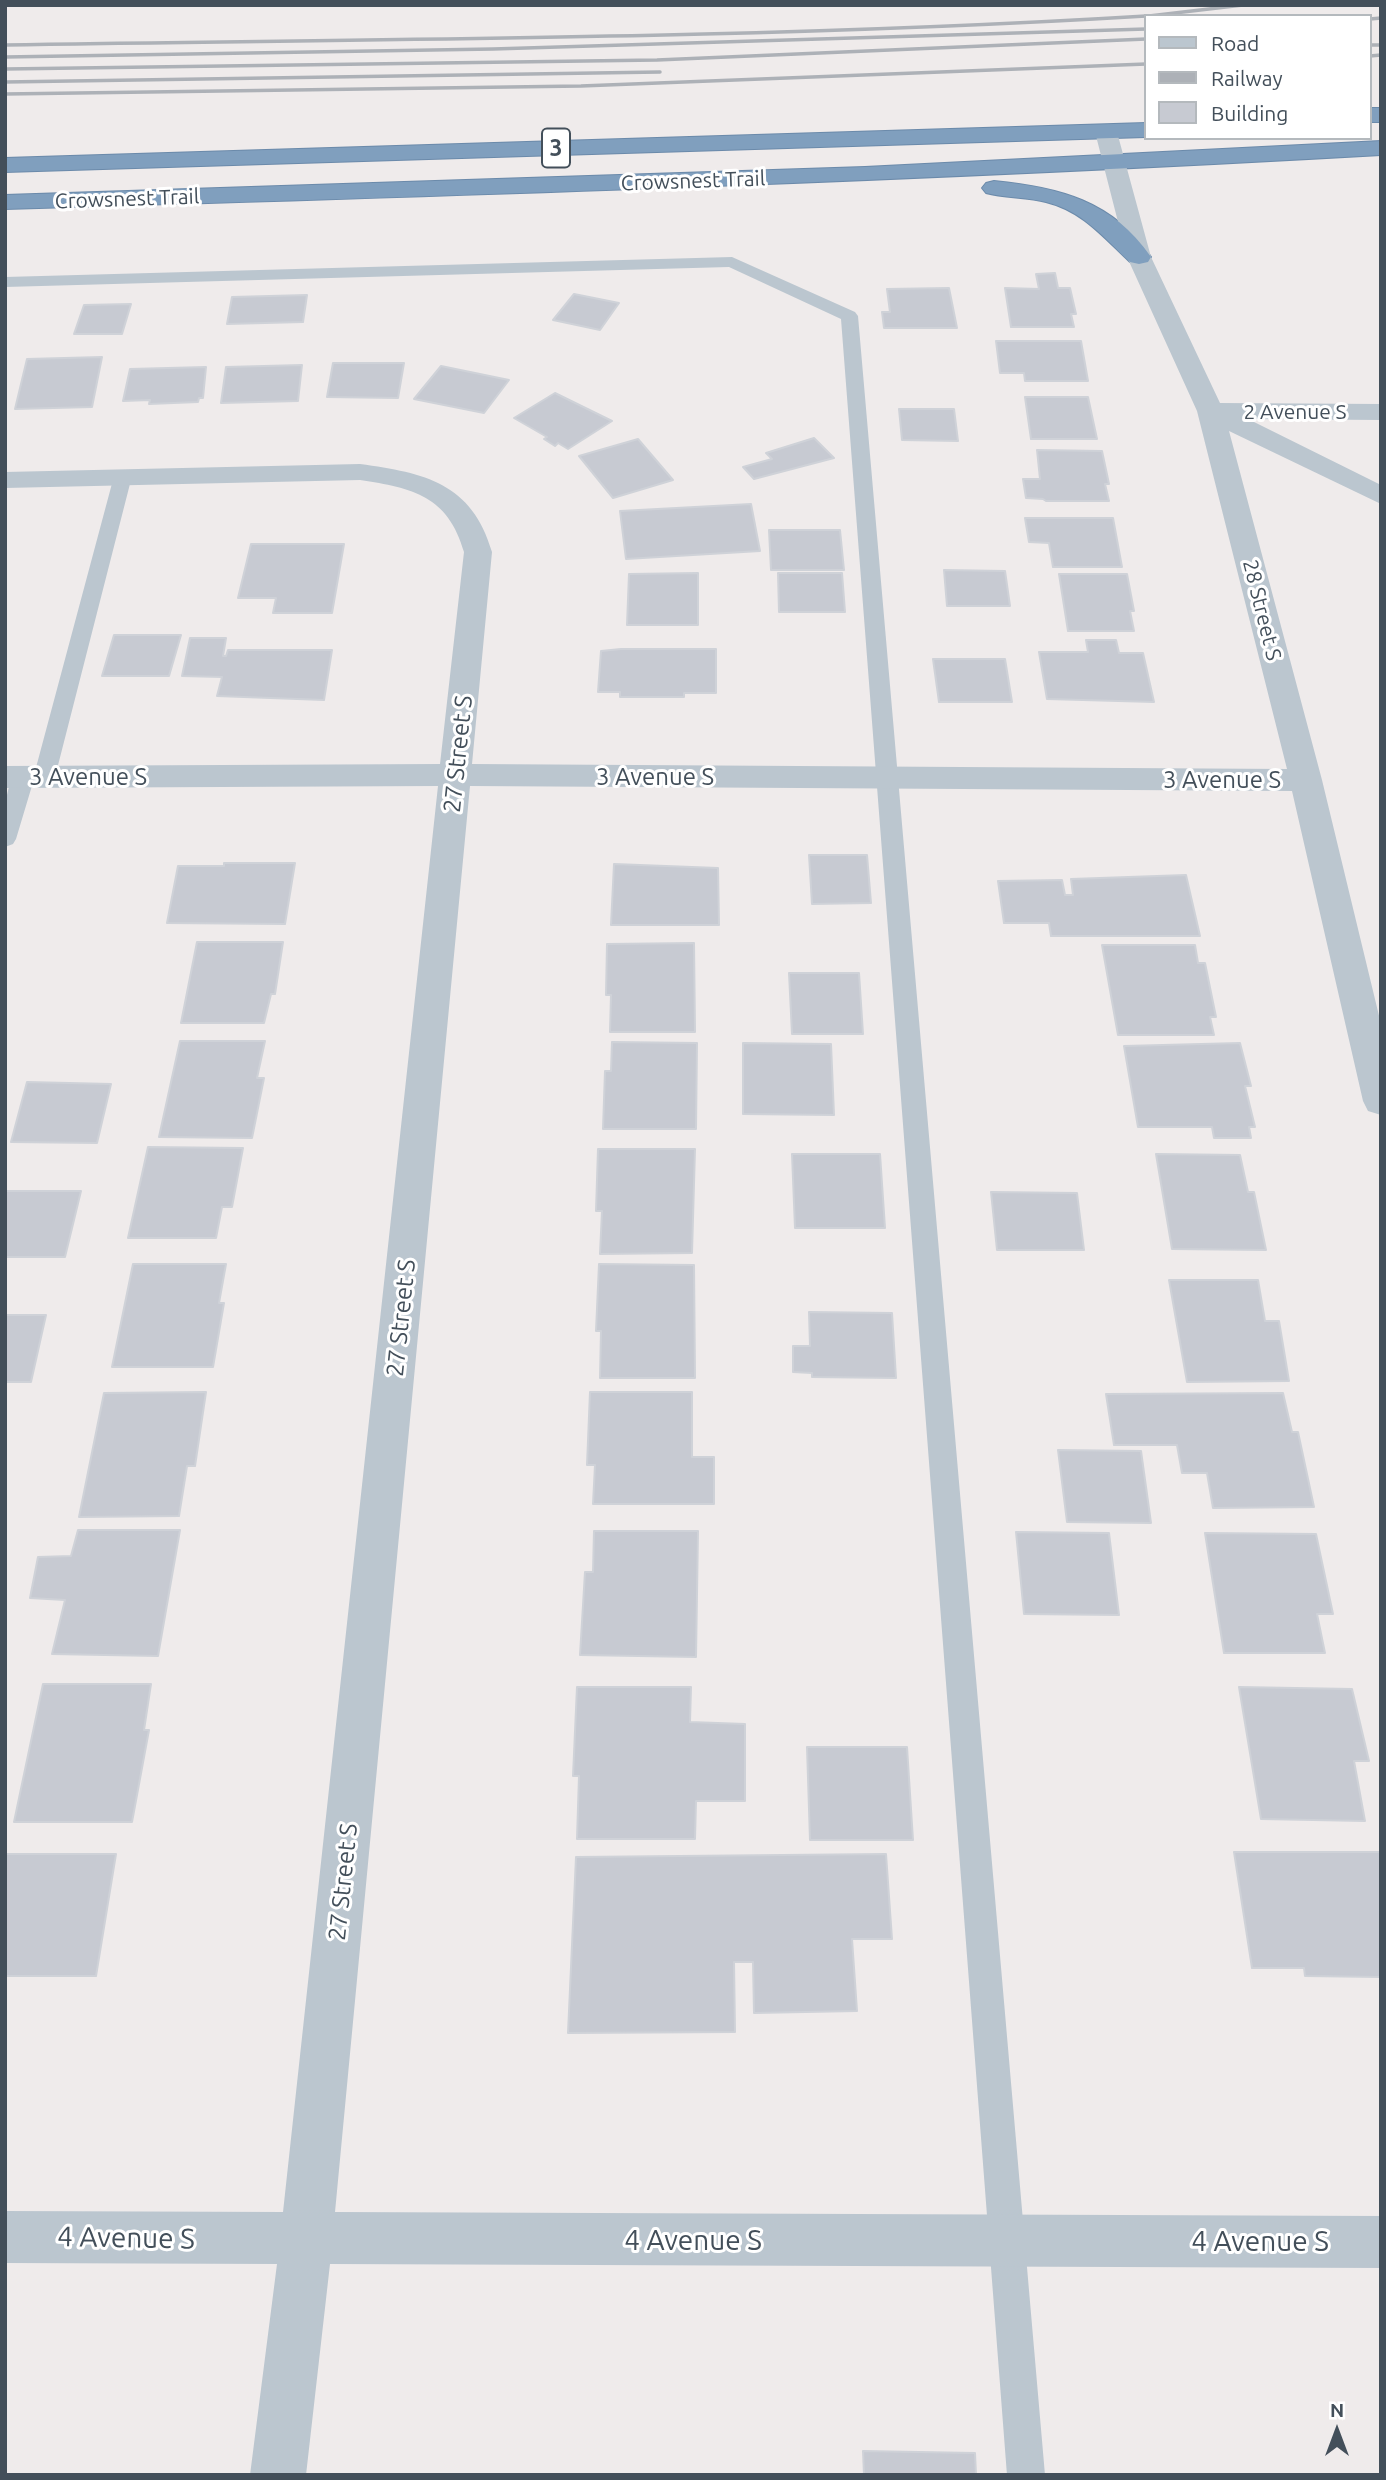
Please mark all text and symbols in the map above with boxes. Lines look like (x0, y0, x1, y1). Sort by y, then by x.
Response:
legend (1144, 14, 1372, 140)
text: Road (1211, 31, 1259, 55)
text: Railway (1211, 66, 1283, 90)
text: Building (1211, 101, 1288, 125)
road number: 3 (542, 128, 570, 168)
street label: Crowsnest Trail (620, 166, 766, 196)
street label: Crowsnest Trail (54, 184, 200, 214)
street label: 2 Avenue S (1243, 399, 1347, 425)
street label: 28 Street S (1237, 557, 1287, 663)
street label: 27 Street S (438, 694, 478, 814)
street label: 3 Avenue S (29, 763, 147, 791)
street label: 3 Avenue S (596, 763, 714, 791)
street label: 3 Avenue S (1163, 766, 1281, 794)
street label: 27 Street S (381, 1258, 421, 1378)
street label: 27 Street S (323, 1822, 363, 1942)
street label: 4 Avenue S (57, 2220, 195, 2256)
street label: 4 Avenue S (624, 2224, 762, 2258)
street label: 4 Avenue S (1191, 2225, 1329, 2259)
north arrow (1302, 2396, 1372, 2466)
text: N (1330, 2399, 1344, 2421)

